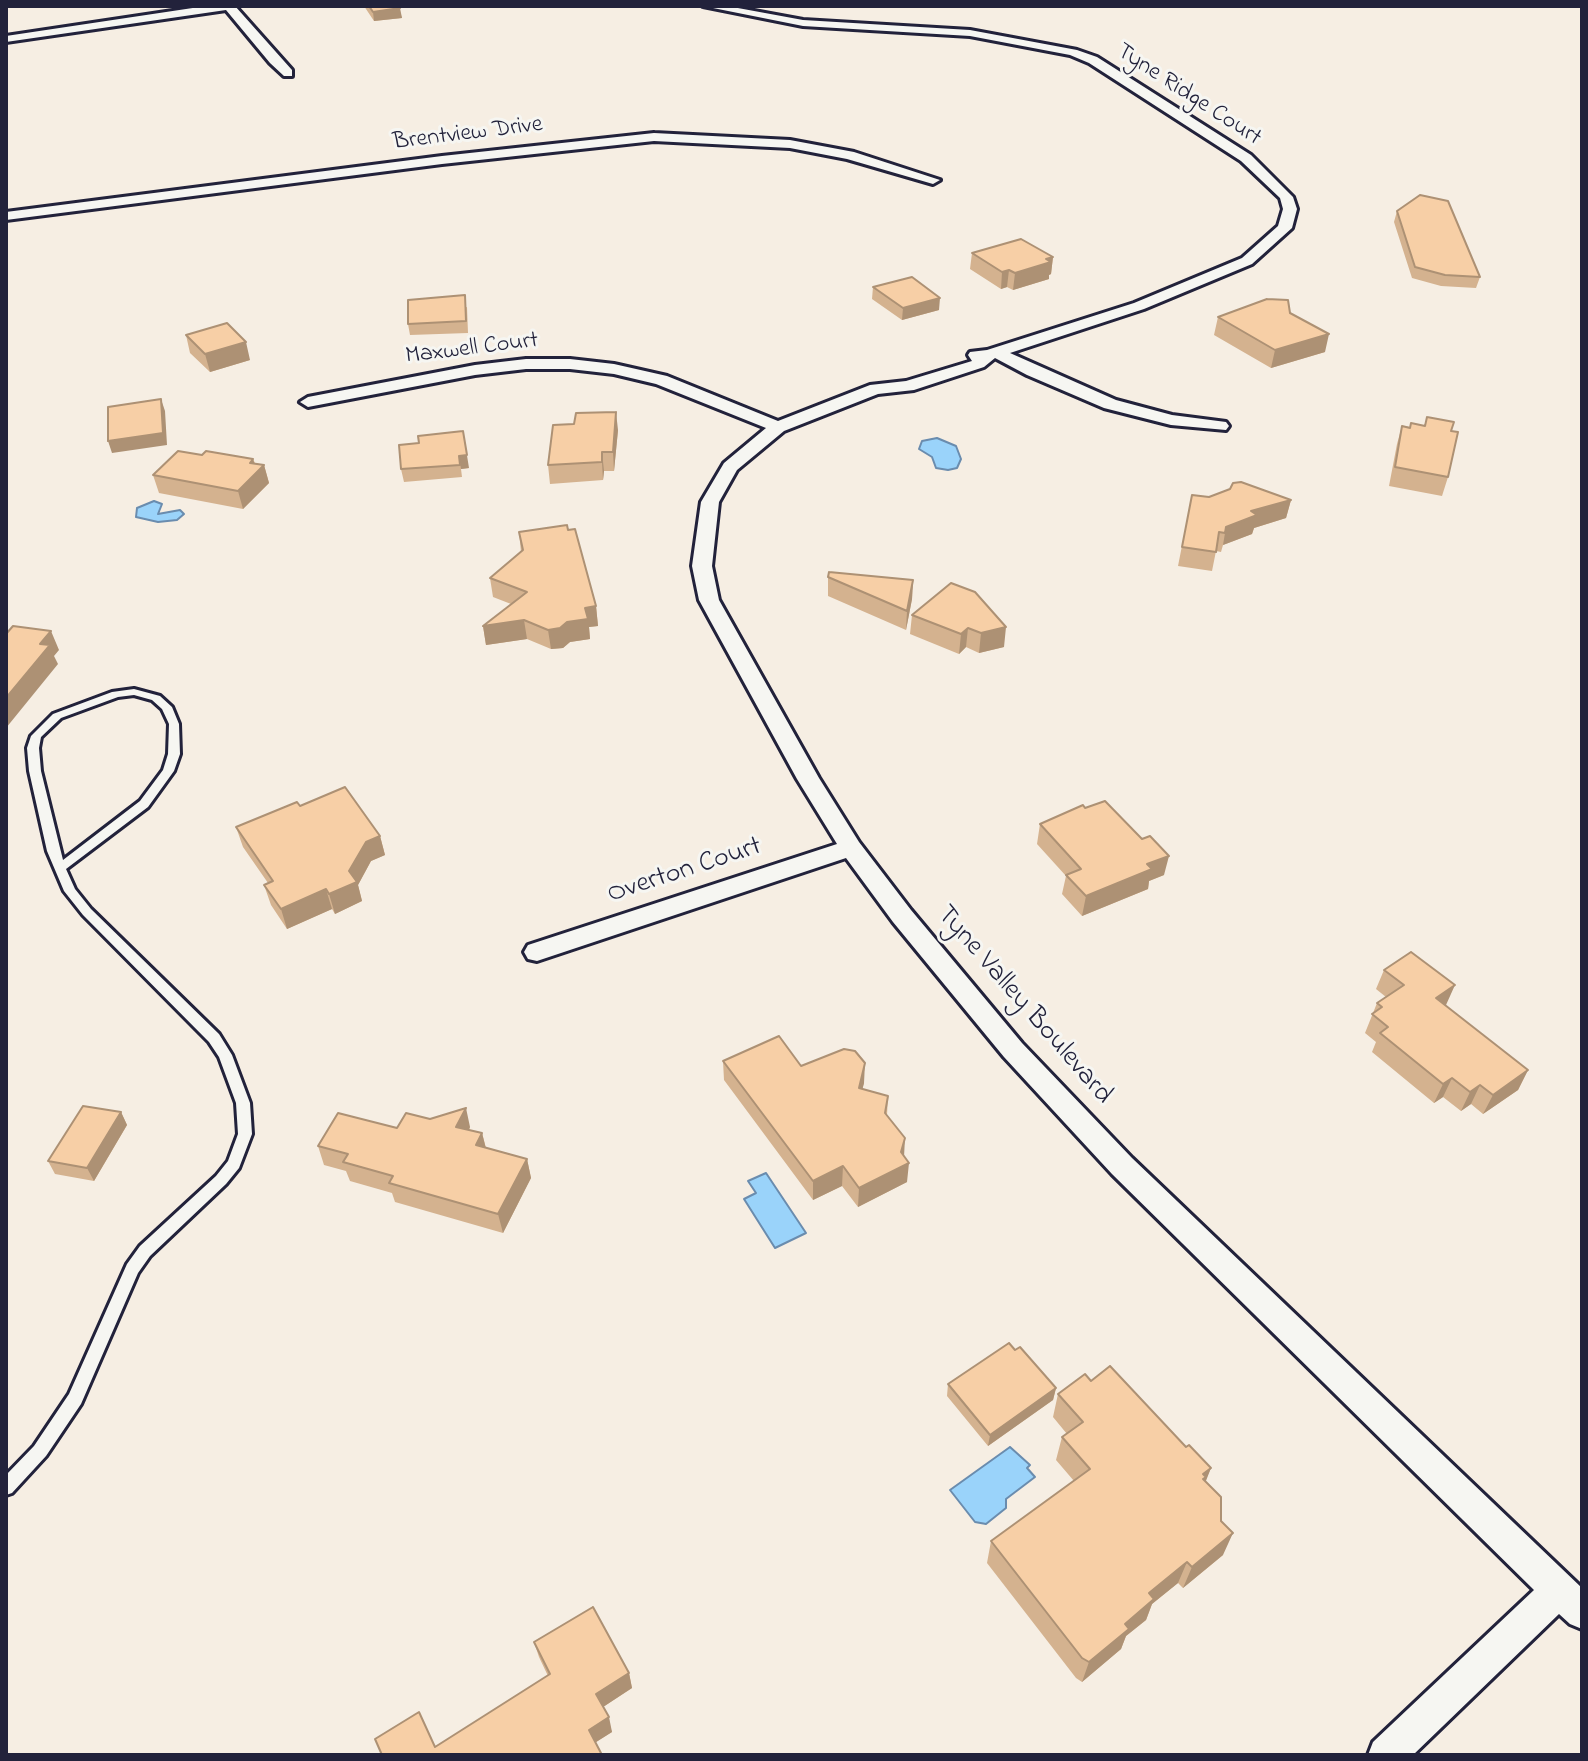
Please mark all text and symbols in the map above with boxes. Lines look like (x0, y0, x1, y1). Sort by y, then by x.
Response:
street label: Tyne Ridge Court (1110, 38, 1266, 154)
street label: Brentview Drive (392, 112, 544, 158)
street label: Maxwell Court (404, 328, 540, 372)
street label: Overton Court (604, 831, 766, 913)
street label: Tyne Valley Boulevard (928, 900, 1118, 1112)

